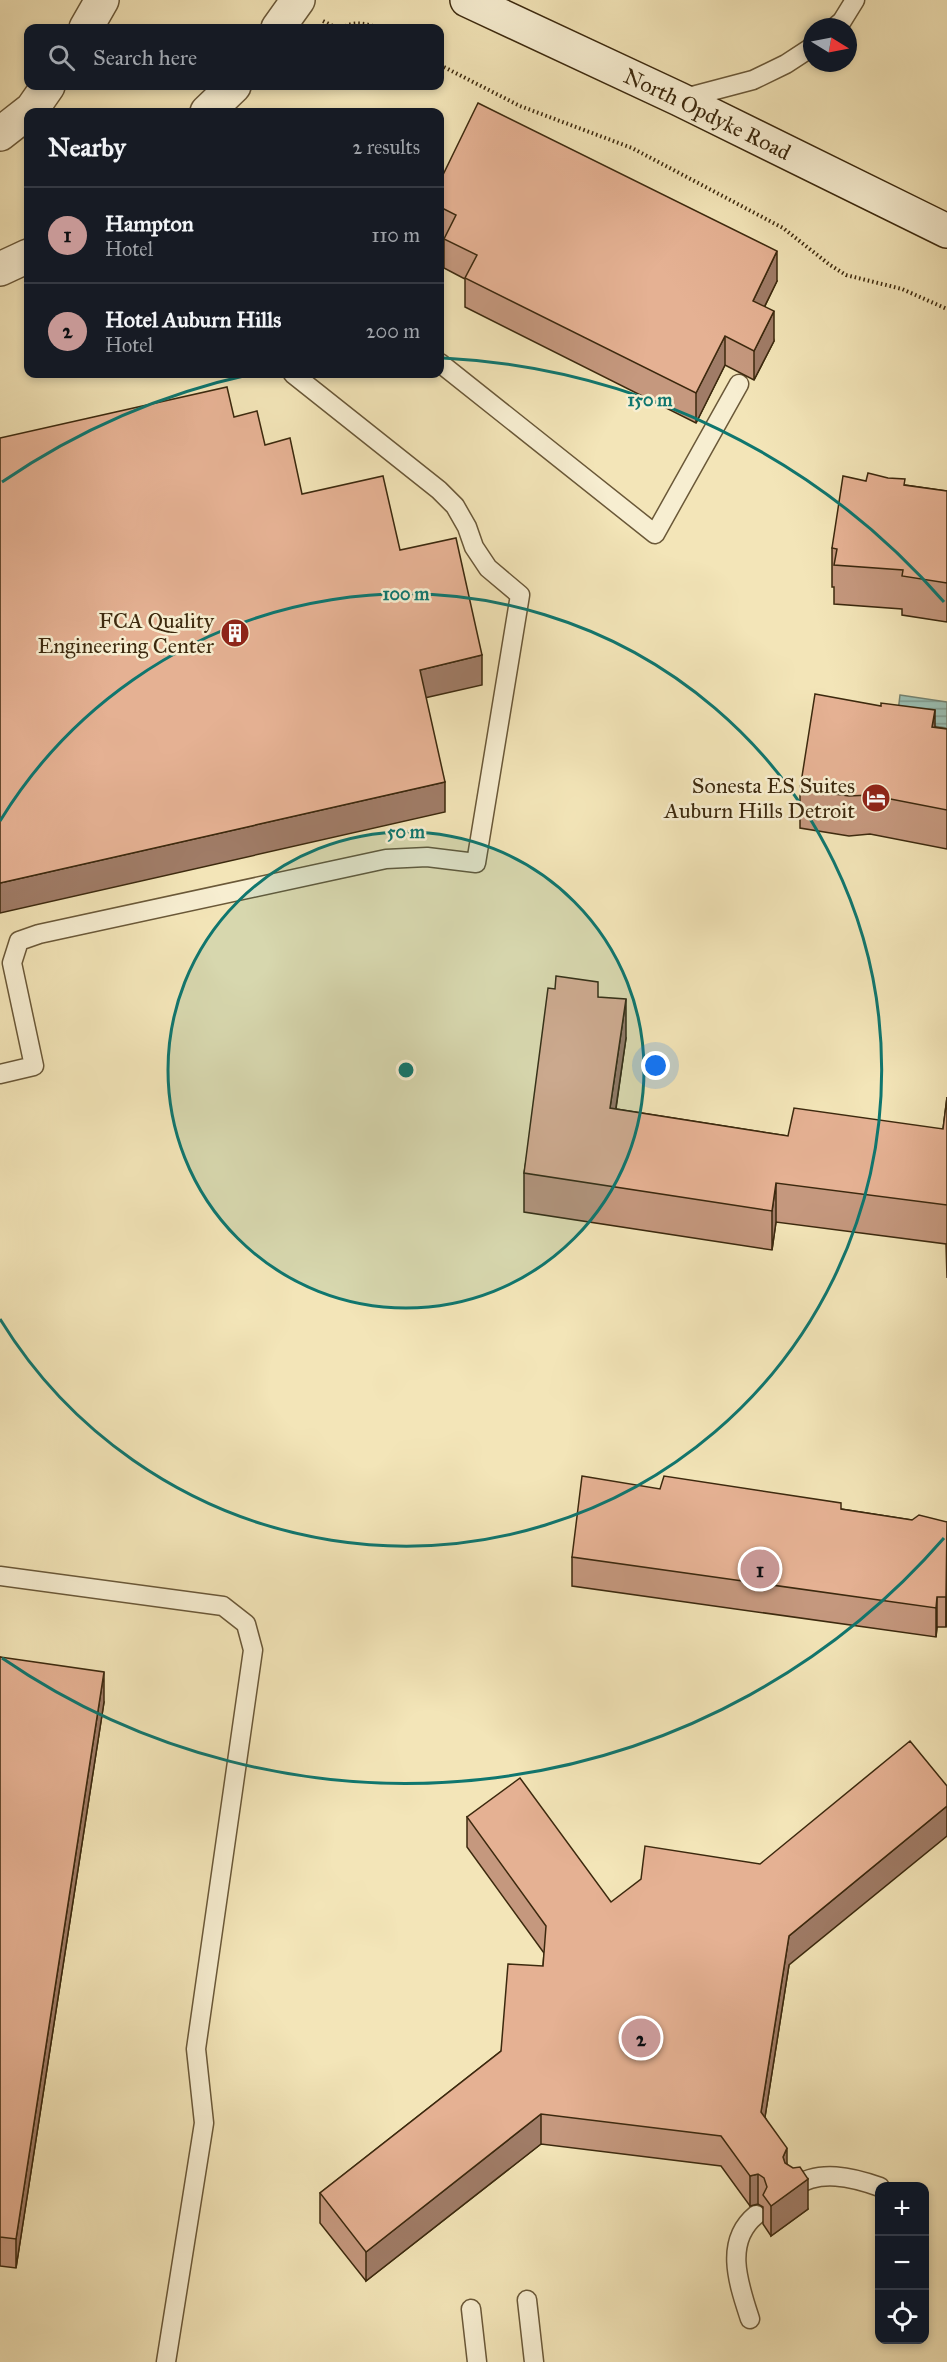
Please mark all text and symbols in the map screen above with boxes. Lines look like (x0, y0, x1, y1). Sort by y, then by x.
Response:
north arrow (803, 18, 857, 72)
search box (24, 24, 444, 90)
icon: search (45, 41, 78, 74)
text: Search here (93, 44, 197, 71)
street label: North Opdyke Road (620, 62, 795, 166)
text: Nearby (48, 131, 126, 163)
text: 2 results (352, 135, 420, 159)
text: Hampton (105, 210, 194, 237)
text: 1 (64, 223, 71, 247)
text: 110 m (372, 223, 420, 247)
text: Hotel (105, 237, 153, 261)
text: Hotel Auburn Hills (105, 306, 281, 333)
text: 2 (63, 319, 72, 343)
text: 200 m (366, 319, 420, 343)
text: Hotel (105, 333, 153, 357)
text: 150 m (628, 389, 673, 411)
text: 100 m (383, 583, 430, 605)
place label: FCA Quality Engineering Center (37, 607, 215, 659)
building icon: FCA Quality Engineering Center (219, 617, 251, 649)
place label: Sonesta ES Suites Auburn Hills Detroit (663, 772, 855, 824)
hotel icon: Sonesta ES Suites Auburn Hills Detroit (860, 782, 892, 814)
text: 50 m (387, 821, 426, 843)
your location (641, 1051, 670, 1080)
centre of rings (396, 1060, 416, 1080)
pin: 1 (740, 1546, 780, 1592)
pin: 2 (622, 2016, 660, 2060)
map controls (875, 2182, 929, 2344)
button: + (875, 2182, 929, 2236)
button: − (875, 2236, 929, 2290)
button: locate (875, 2290, 929, 2344)

